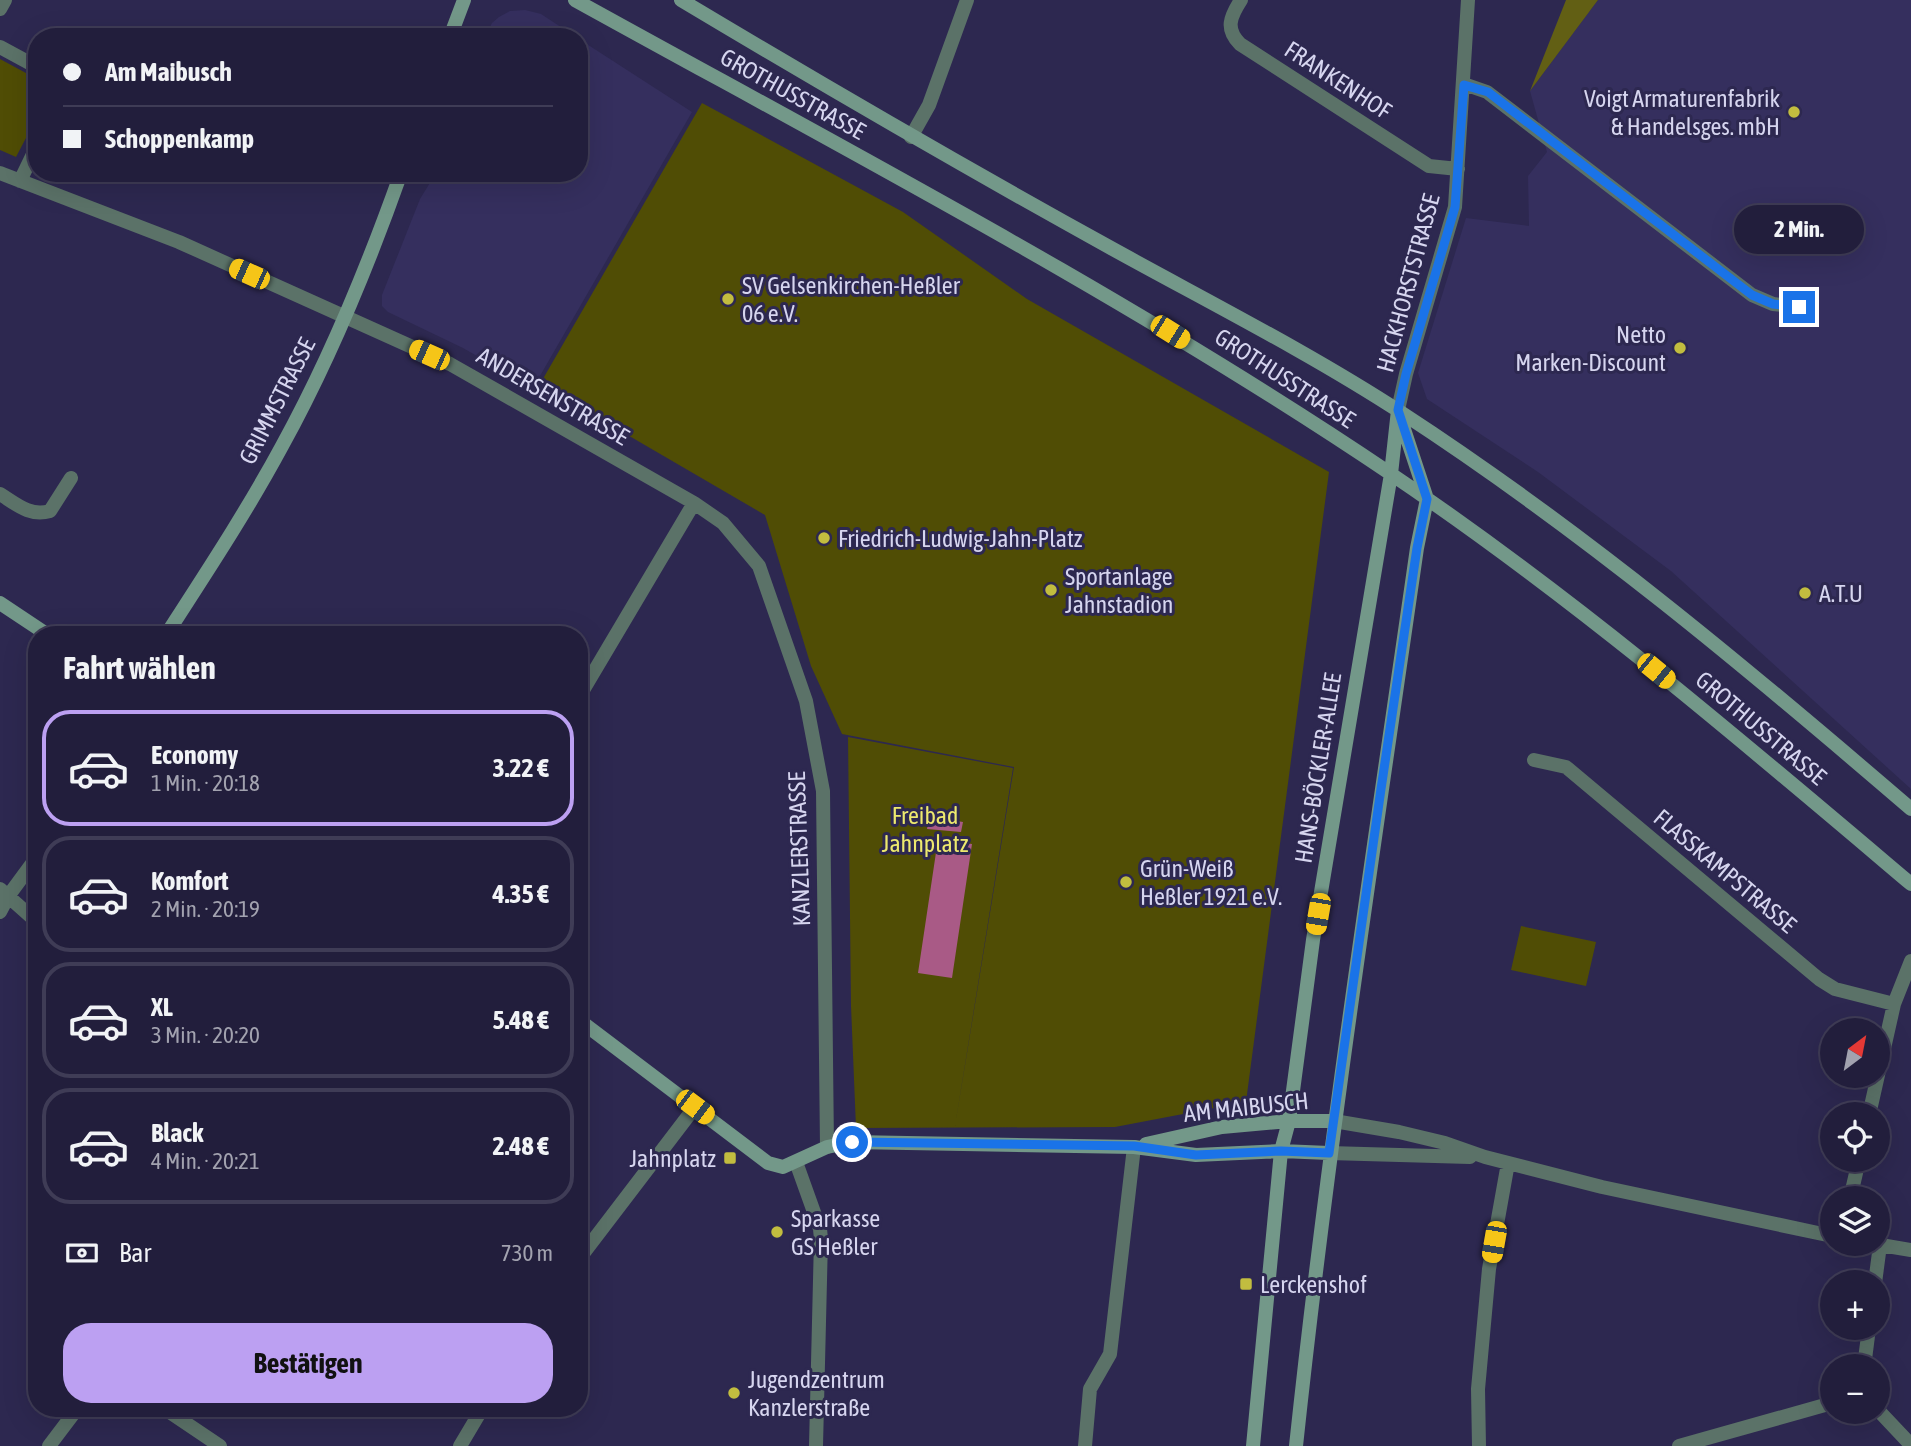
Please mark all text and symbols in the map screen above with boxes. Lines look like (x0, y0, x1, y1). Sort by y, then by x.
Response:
street label: FRANKENHOF (1280, 36, 1397, 125)
street label: GROTHUSSTRASSE (716, 43, 870, 145)
text: Am Maibusch (105, 57, 232, 87)
place label: Voigt Armaturenfabrik & Handelsges. mbH (1584, 85, 1780, 140)
marker: Voigt Armaturenfabrik & Handelsges. mbH (1786, 104, 1802, 120)
text: Schoppenkamp (105, 124, 254, 154)
street label: HACKHORSTSTRASSE (1371, 191, 1445, 375)
callout: 2 Min. (1734, 205, 1864, 254)
text: 2 Min. (1774, 216, 1824, 242)
car (226, 256, 273, 292)
place label: SV Gelsenkirchen-Heßler 06 e.V. (742, 272, 961, 327)
marker: SV Gelsenkirchen-Heßler 06 e.V. (720, 291, 736, 307)
route end (1783, 291, 1815, 323)
car (1147, 312, 1194, 352)
place label: Netto Marken-Discount (1515, 321, 1666, 376)
street label: GROTHUSSTRASSE (1210, 323, 1360, 433)
street label: GRIMMSTRASSE (234, 333, 320, 469)
car (406, 337, 453, 373)
marker: Netto Marken-Discount (1672, 340, 1688, 356)
street label: ANDERSENSTRASSE (472, 342, 634, 450)
place label: Friedrich-Ludwig-Jahn-Platz (838, 525, 1083, 552)
marker: Friedrich-Ludwig-Jahn-Platz (816, 530, 832, 546)
place label: Sportanlage Jahnstadion (1065, 563, 1173, 618)
place label: A.T.U (1819, 580, 1863, 607)
marker: Sportanlage Jahnstadion (1043, 582, 1059, 598)
marker: A.T.U (1797, 585, 1813, 601)
text: Fahrt wählen (63, 649, 216, 686)
car (1634, 650, 1679, 692)
street label: GROTHUSSTRASSE (1690, 666, 1832, 790)
street label: HANS-BÖCKLER-ALLEE (1290, 671, 1346, 865)
icon: car (67, 737, 130, 800)
text: Economy (151, 740, 238, 770)
text: 3.22 € (492, 753, 549, 783)
text: 1 Min. · 20:18 (151, 770, 260, 796)
street label: KANZLERSTRASSE (783, 771, 815, 927)
park label: Freibad Jahnplatz (882, 802, 969, 857)
street label: FLASSKAMPSTRASSE (1649, 804, 1801, 938)
place label: Grün-Weiß Heßler 1921 e.V. (1140, 855, 1282, 910)
icon: car (67, 863, 130, 926)
text: Komfort (151, 866, 228, 896)
marker: Grün-Weiß Heßler 1921 e.V. (1118, 874, 1134, 890)
text: 4.35 € (492, 879, 549, 909)
car (1305, 891, 1332, 937)
text: 2 Min. · 20:19 (151, 896, 260, 922)
icon: car (67, 989, 130, 1052)
text: XL (151, 992, 173, 1022)
text: 5.48 € (492, 1005, 549, 1035)
north arrow (1820, 1018, 1890, 1088)
map controls (1820, 1018, 1890, 1424)
text: 3 Min. · 20:20 (151, 1022, 260, 1048)
car (672, 1086, 719, 1128)
street label: AM MAIBUSCH (1182, 1087, 1310, 1127)
button: locate (1820, 1102, 1890, 1172)
icon: car (67, 1115, 130, 1178)
text: Black (151, 1118, 203, 1148)
route start (836, 1126, 868, 1158)
text: 2.48 € (492, 1131, 549, 1161)
place label: Jahnplatz (629, 1145, 716, 1172)
text: 4 Min. · 20:21 (151, 1148, 260, 1174)
marker: Jahnplatz (722, 1150, 738, 1166)
button: layers (1820, 1186, 1890, 1256)
place label: Sparkasse GS Heßler (791, 1205, 880, 1260)
car (1481, 1219, 1508, 1265)
marker: Sparkasse GS Heßler (769, 1224, 785, 1240)
icon: cash (63, 1234, 101, 1272)
text: Bar (119, 1238, 151, 1268)
text: 730 m (501, 1240, 553, 1266)
button: + (1820, 1270, 1890, 1340)
place label: Lerckenshof (1260, 1271, 1367, 1298)
marker: Lerckenshof (1238, 1276, 1254, 1292)
button: Bestätigen (63, 1323, 553, 1403)
button: − (1820, 1354, 1890, 1424)
place label: Jugendzentrum Kanzlerstraße (748, 1366, 885, 1421)
marker: Jugendzentrum Kanzlerstraße (726, 1385, 742, 1401)

